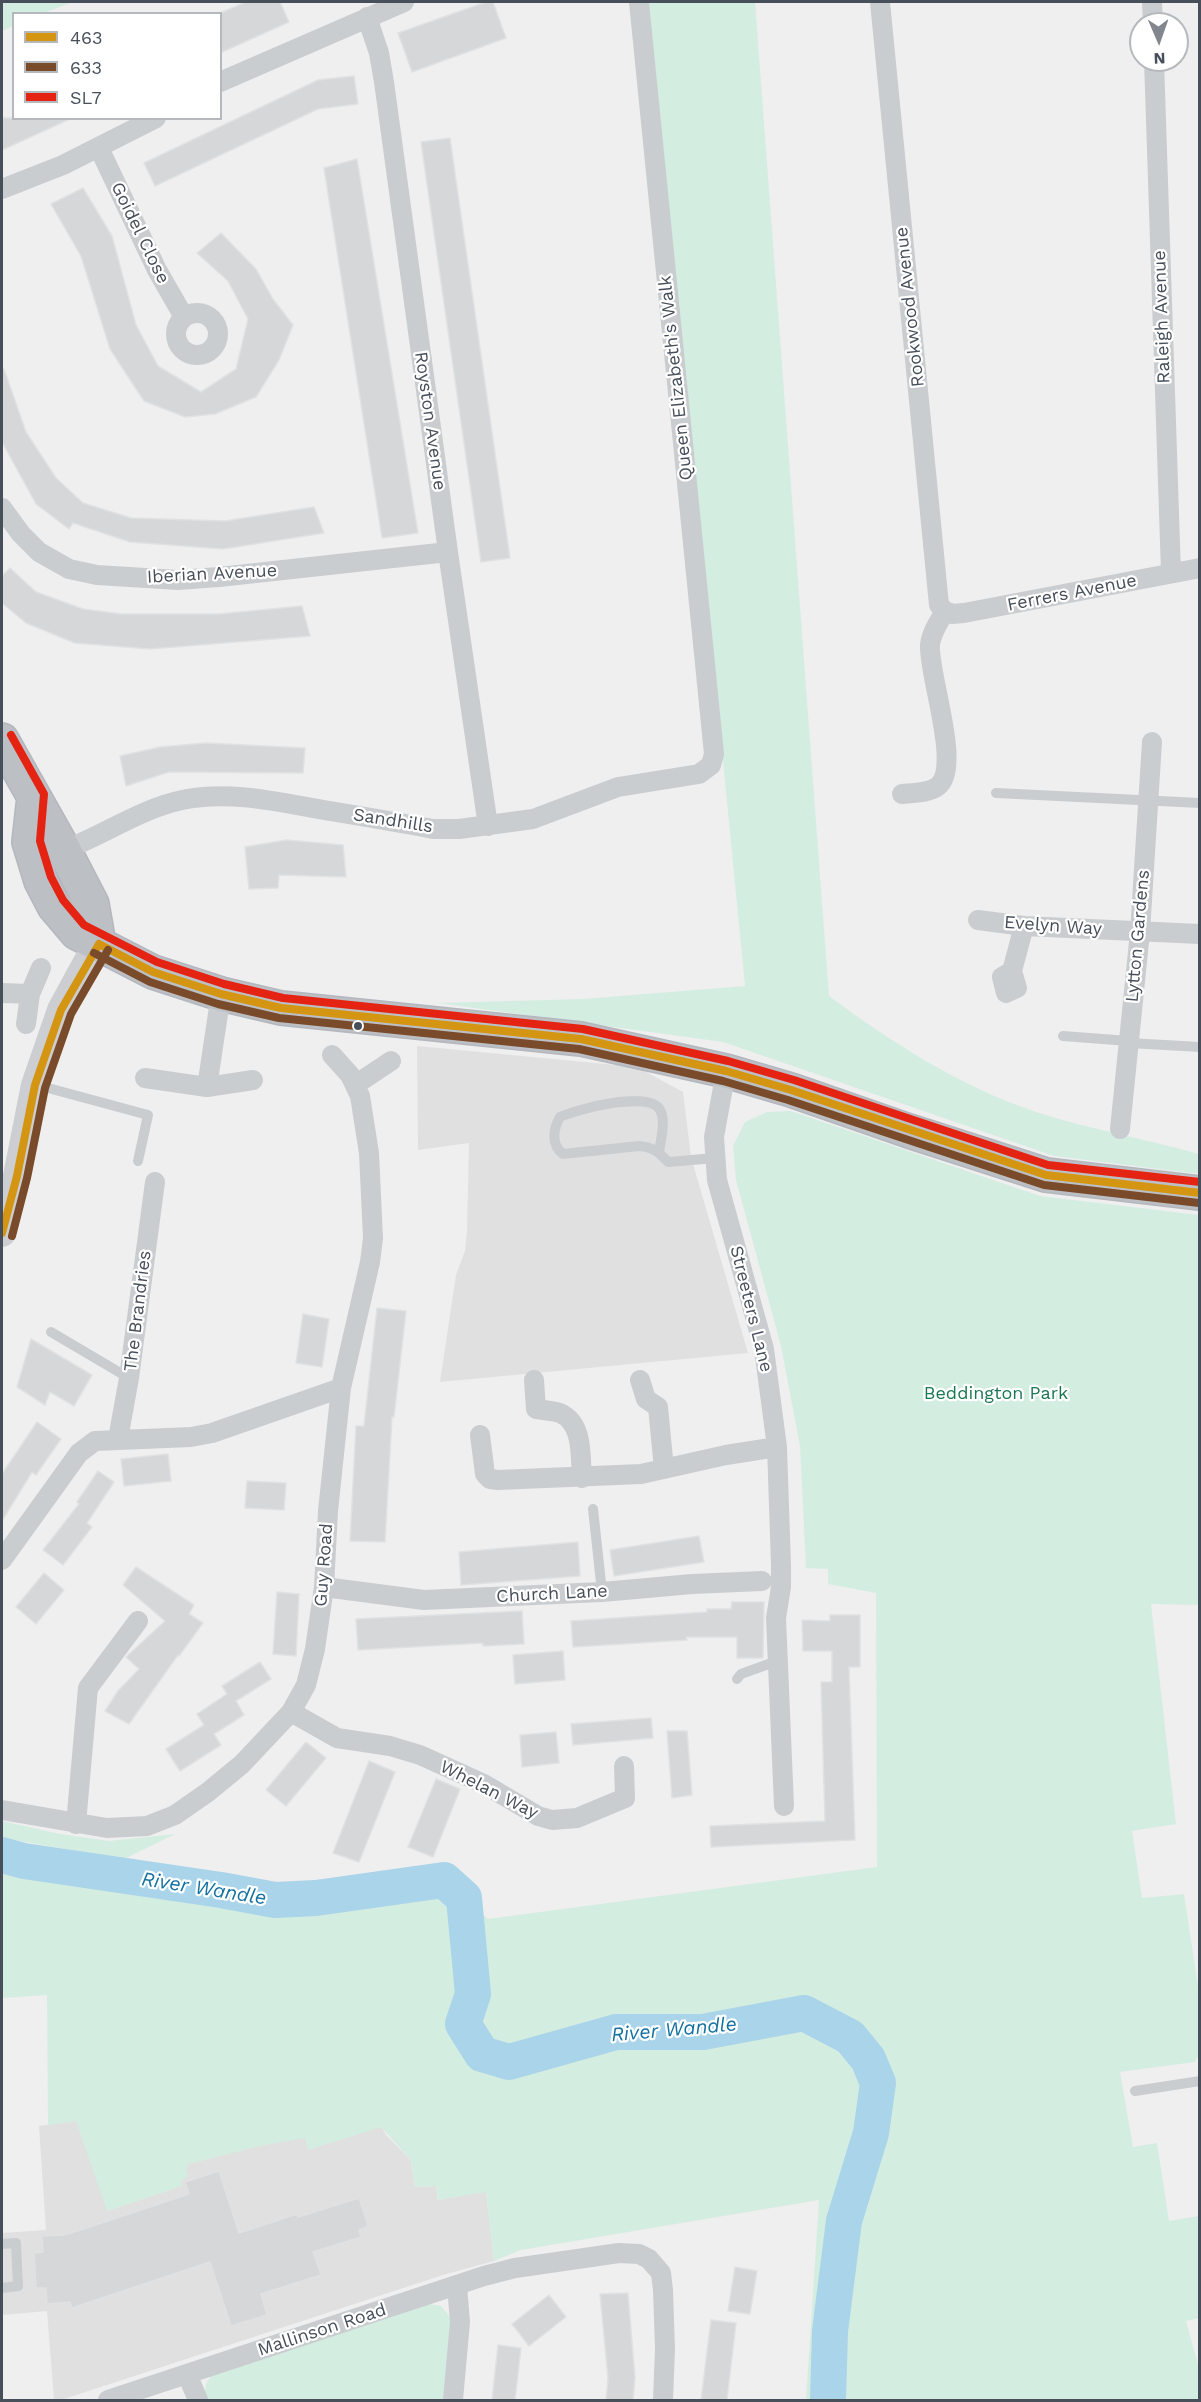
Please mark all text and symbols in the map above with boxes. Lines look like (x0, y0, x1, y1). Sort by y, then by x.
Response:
legend (12, 12, 222, 120)
north arrow (1129, 12, 1189, 72)
text: 463 (70, 27, 102, 48)
text: N (1153, 49, 1166, 68)
text: 633 (70, 57, 102, 78)
text: SL7 (70, 87, 102, 108)
street label: Goidel Close (106, 179, 174, 287)
street label: Rookwood Avenue (891, 226, 929, 388)
street label: Raleigh Avenue (1149, 250, 1175, 384)
street label: Queen Elizabeth's Walk (654, 274, 698, 482)
street label: Royston Avenue (410, 350, 450, 492)
street label: Iberian Avenue (146, 560, 278, 588)
street label: Ferrers Avenue (1005, 570, 1139, 616)
street label: Sandhills (352, 804, 434, 838)
street label: Lytton Gardens (1121, 869, 1155, 1003)
street label: Evelyn Way (1003, 912, 1103, 940)
unlabelled marker (352, 1020, 364, 1032)
street label: Streeters Lane (725, 1243, 777, 1375)
street label: The Brandries (120, 1249, 156, 1373)
park label: Beddington Park (924, 1383, 1068, 1405)
street label: Guy Road (310, 1523, 338, 1607)
street label: Church Lane (496, 1580, 608, 1608)
street label: Whelan Way (436, 1756, 542, 1824)
water label: River Wandle (140, 1867, 268, 1911)
water label: River Wandle (610, 2013, 738, 2047)
street label: Mallinson Road (255, 2299, 389, 2361)

